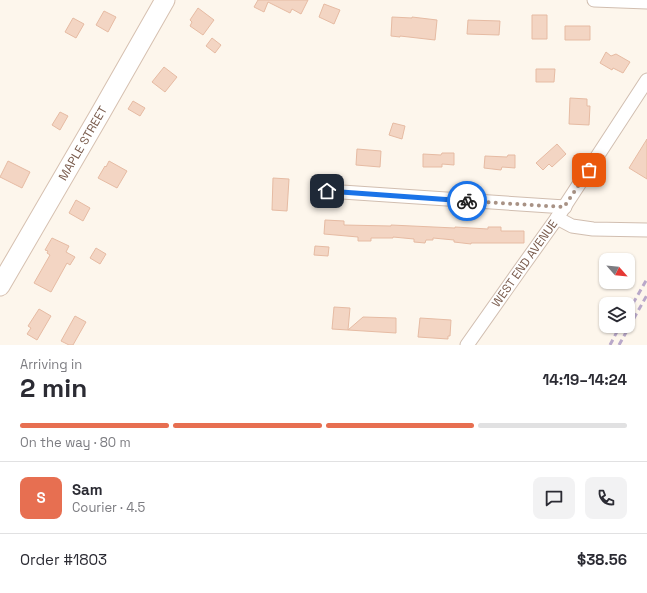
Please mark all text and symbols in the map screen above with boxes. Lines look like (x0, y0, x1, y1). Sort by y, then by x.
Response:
street label: MAPLE STREET (55, 103, 111, 184)
pin (572, 153, 606, 187)
icon: bag (578, 159, 600, 181)
pin (310, 174, 344, 208)
icon: home (316, 180, 338, 202)
courier (447, 181, 487, 221)
icon: bike (456, 190, 478, 212)
street label: WEST END AVENUE (488, 216, 561, 310)
north arrow (599, 253, 635, 289)
map controls (599, 253, 635, 333)
button: layers (599, 297, 635, 333)
text: Arriving in (20, 356, 82, 373)
text: 14:19–14:24 (542, 370, 627, 389)
text: 2 min (20, 371, 87, 405)
text: On the way · 80 m (20, 434, 131, 451)
button: chat (533, 477, 575, 519)
button: phone (585, 477, 627, 519)
text: Sam (72, 480, 103, 499)
text: S (36, 488, 46, 507)
text: Courier · 4.5 (72, 499, 145, 516)
text: Order #1803 (20, 550, 107, 569)
text: $38.56 (577, 550, 627, 569)

